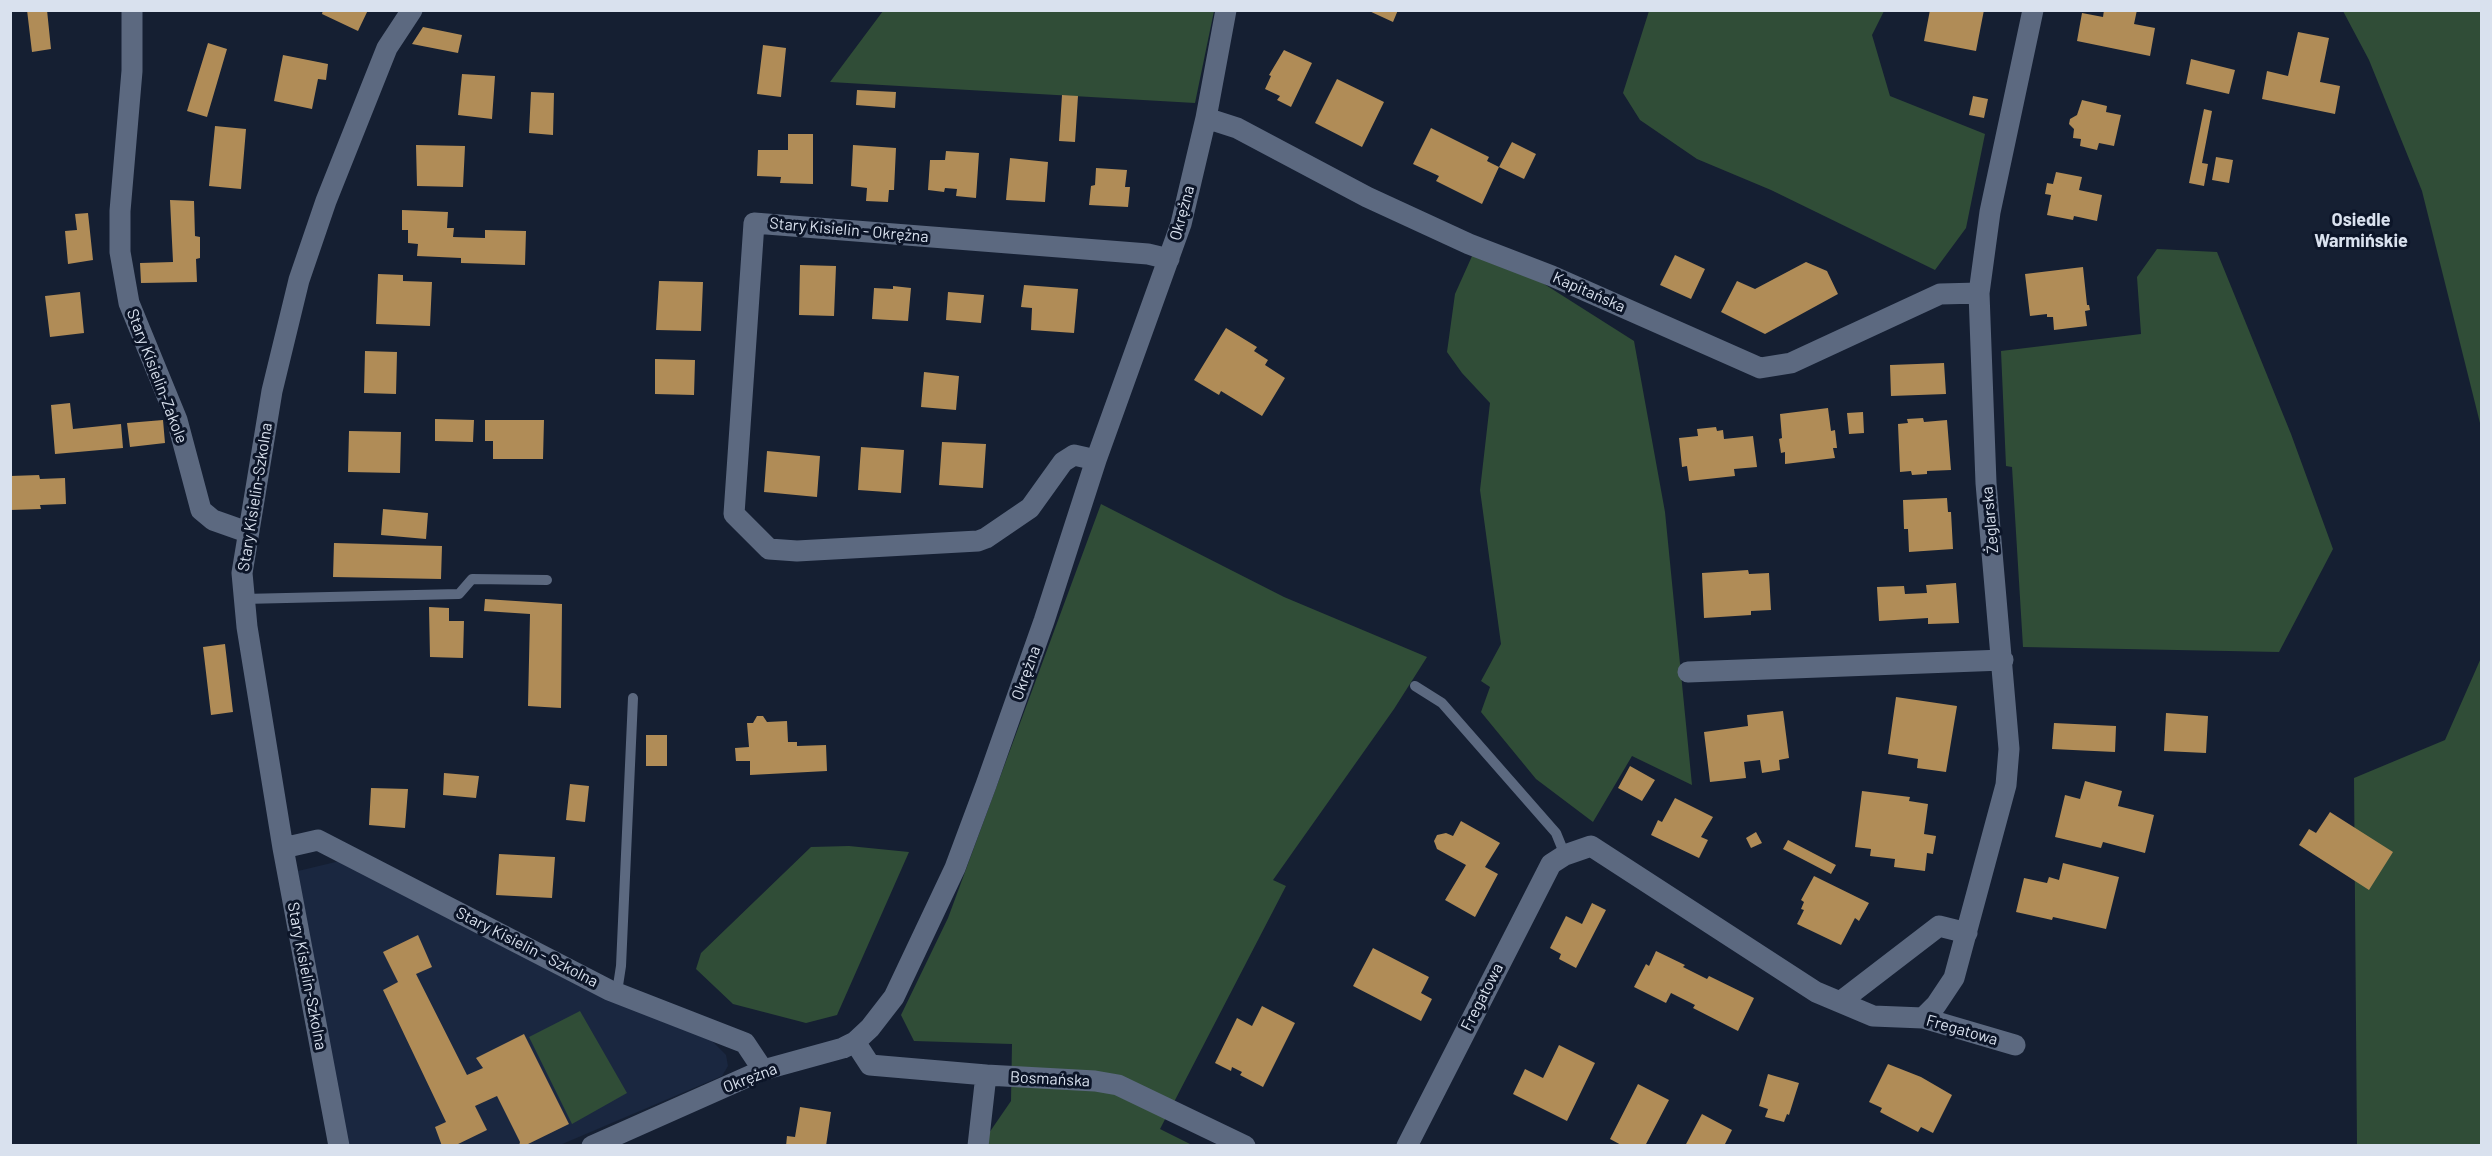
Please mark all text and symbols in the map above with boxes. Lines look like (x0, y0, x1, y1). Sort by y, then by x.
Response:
street label: Okrężna (1165, 183, 1199, 243)
district label: Osiedle Warmińskie (2314, 209, 2408, 252)
street label: Stary Kisielin - Okrężna (769, 213, 929, 247)
street label: Kapitańska (1550, 268, 1628, 316)
street label: Stary Kisielin-Zakole (122, 306, 192, 446)
street label: Stary Kisielin-Szkolna (234, 421, 276, 573)
street label: Żeglarska (1978, 486, 2002, 554)
street label: Okrężna (1007, 643, 1045, 703)
street label: Stary Kisielin-Szkolna (283, 900, 331, 1052)
street label: Stary Kisielin - Szkolna (453, 903, 601, 991)
street label: Fregatowa (1457, 960, 1507, 1034)
street label: Fregatowa (1924, 1011, 2000, 1049)
street label: Okrężna (720, 1059, 780, 1097)
street label: Bosmańska (1009, 1067, 1091, 1091)

